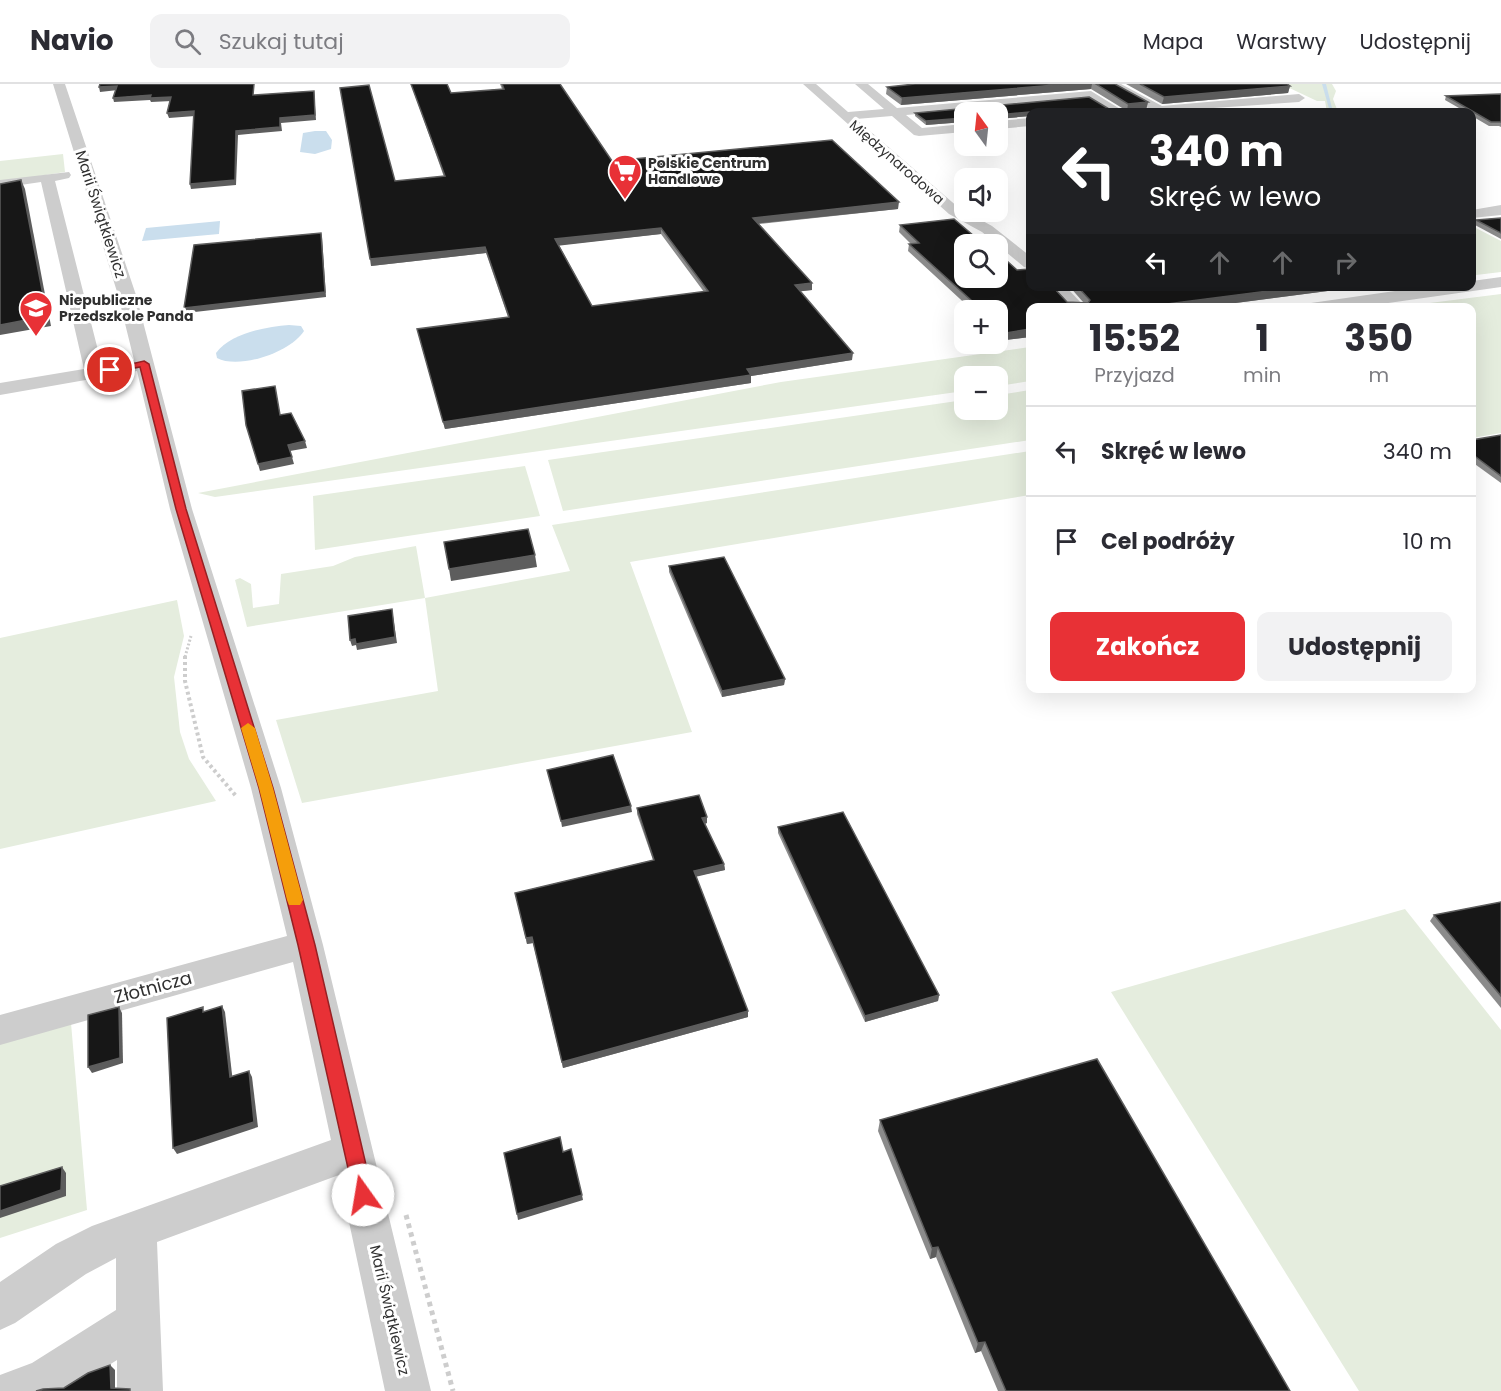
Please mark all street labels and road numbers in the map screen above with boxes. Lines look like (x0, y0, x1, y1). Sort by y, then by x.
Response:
street label: Międzynarodowa (845, 115, 949, 209)
street label: Marii Świątkiewicz (70, 147, 132, 281)
street label: Złotnicza (111, 965, 195, 1009)
street label: Marii Świątkiewicz (365, 1243, 415, 1377)

